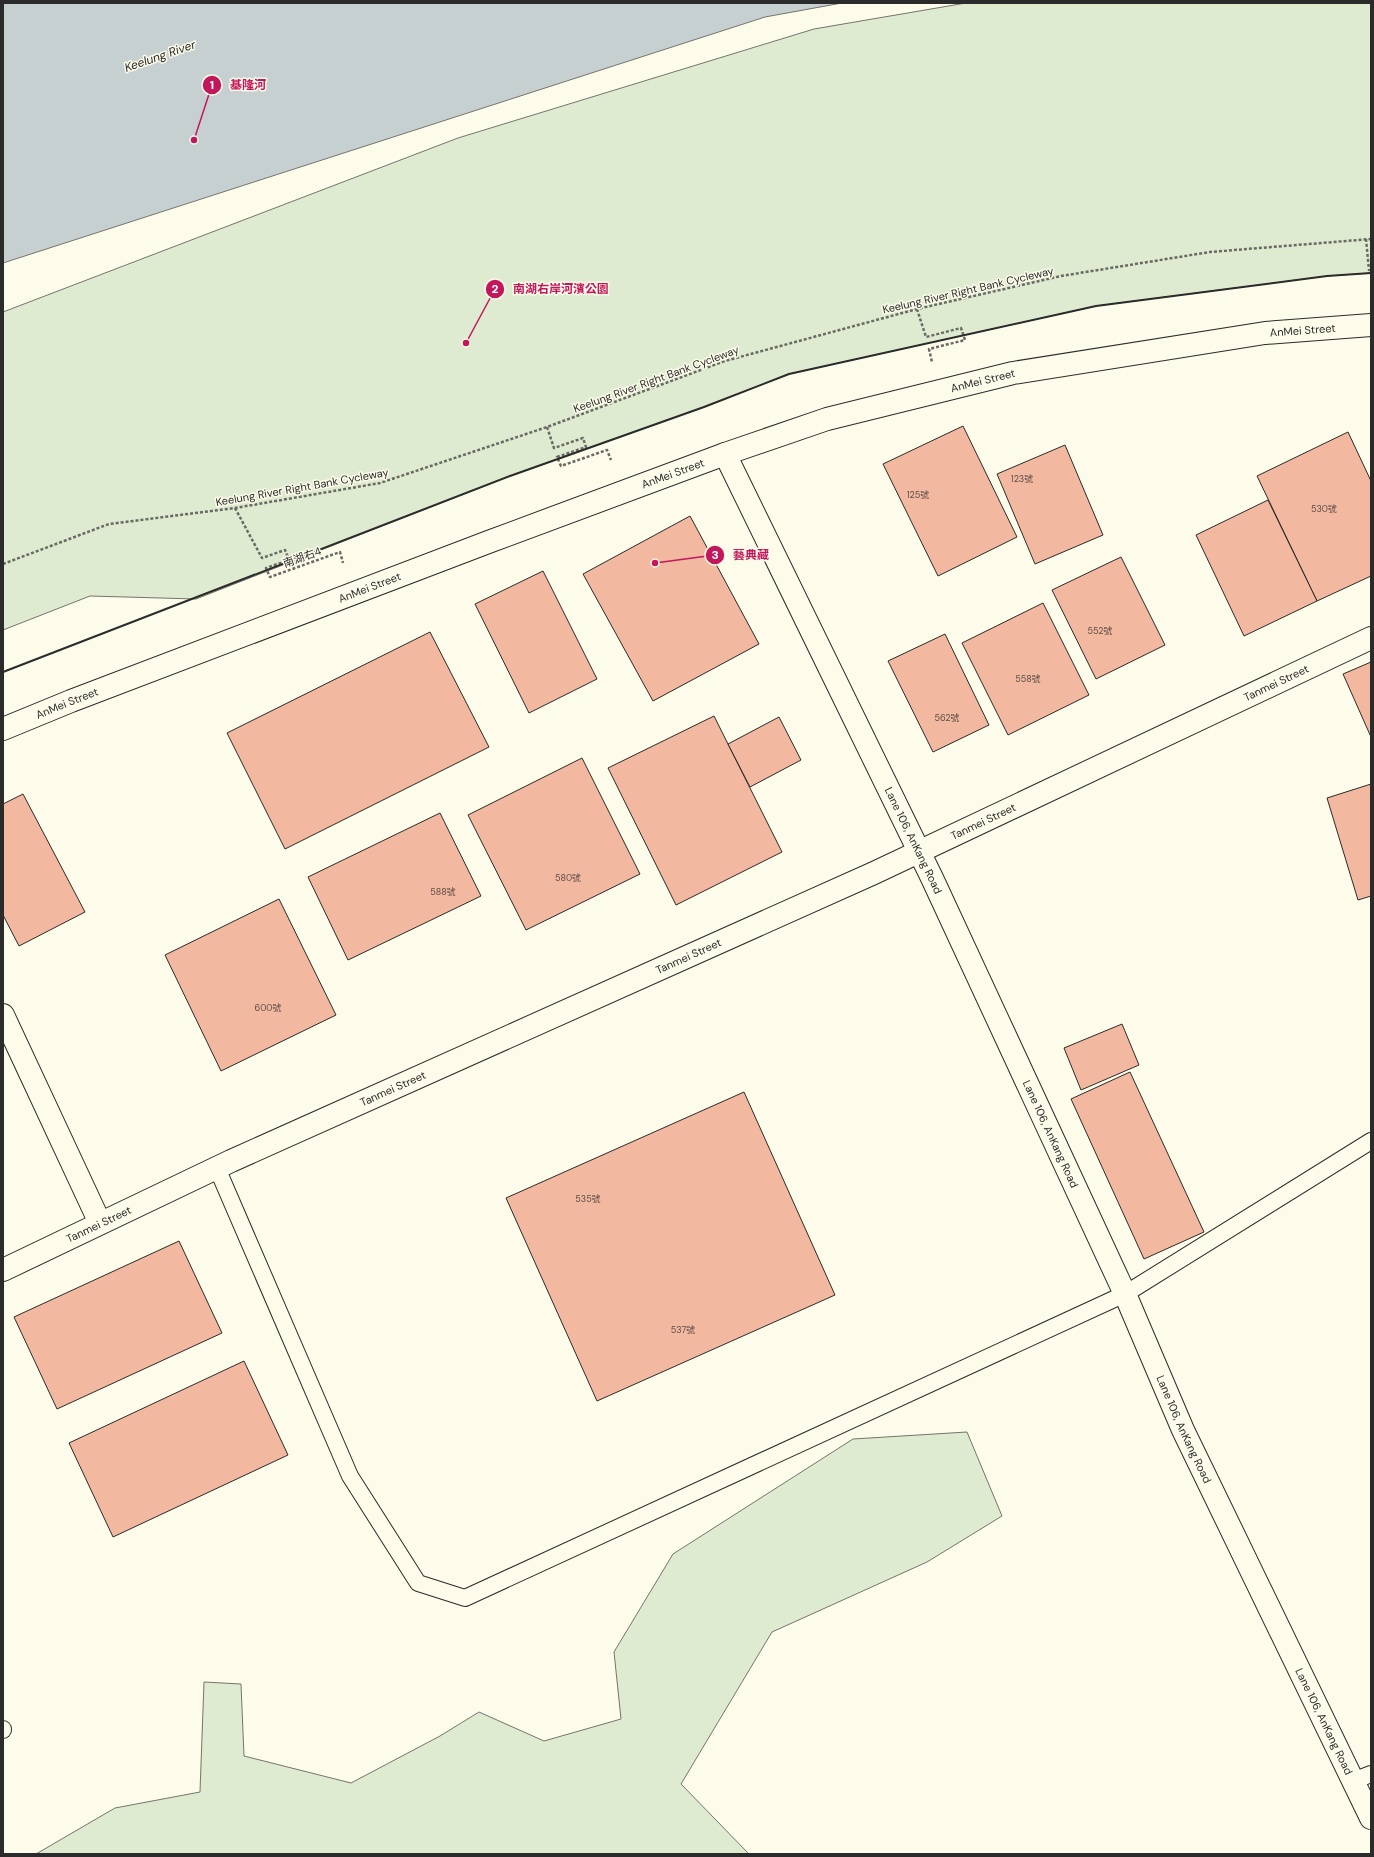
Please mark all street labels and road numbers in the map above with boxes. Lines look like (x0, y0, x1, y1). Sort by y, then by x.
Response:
street label: Keelung River Right Bank Cycleway (881, 263, 1055, 317)
street label: AnMei Street (1269, 321, 1336, 340)
street label: Keelung River Right Bank Cycleway (571, 342, 741, 416)
street label: AnMei Street (949, 366, 1017, 395)
street label: AnMei Street (640, 455, 706, 491)
street label: Keelung River Right Bank Cycleway (214, 465, 390, 509)
street label: 南湖右4 (281, 544, 323, 570)
street label: AnMei Street (336, 569, 403, 606)
street label: Tanmei Street (1241, 661, 1311, 704)
street label: AnMei Street (34, 684, 100, 722)
street label: Lane 106, AnKang Road (882, 785, 945, 896)
street label: Tanmei Street (948, 800, 1018, 843)
street label: Tanmei Street (653, 935, 724, 977)
street label: Tanmei Street (358, 1068, 428, 1109)
street label: Lane 106, AnKang Road (1020, 1078, 1082, 1190)
street label: Tanmei Street (64, 1203, 133, 1246)
street label: Lane 106, AnKang Road (1154, 1373, 1215, 1486)
street label: Lane 106, AnKang Road (1292, 1666, 1356, 1777)

